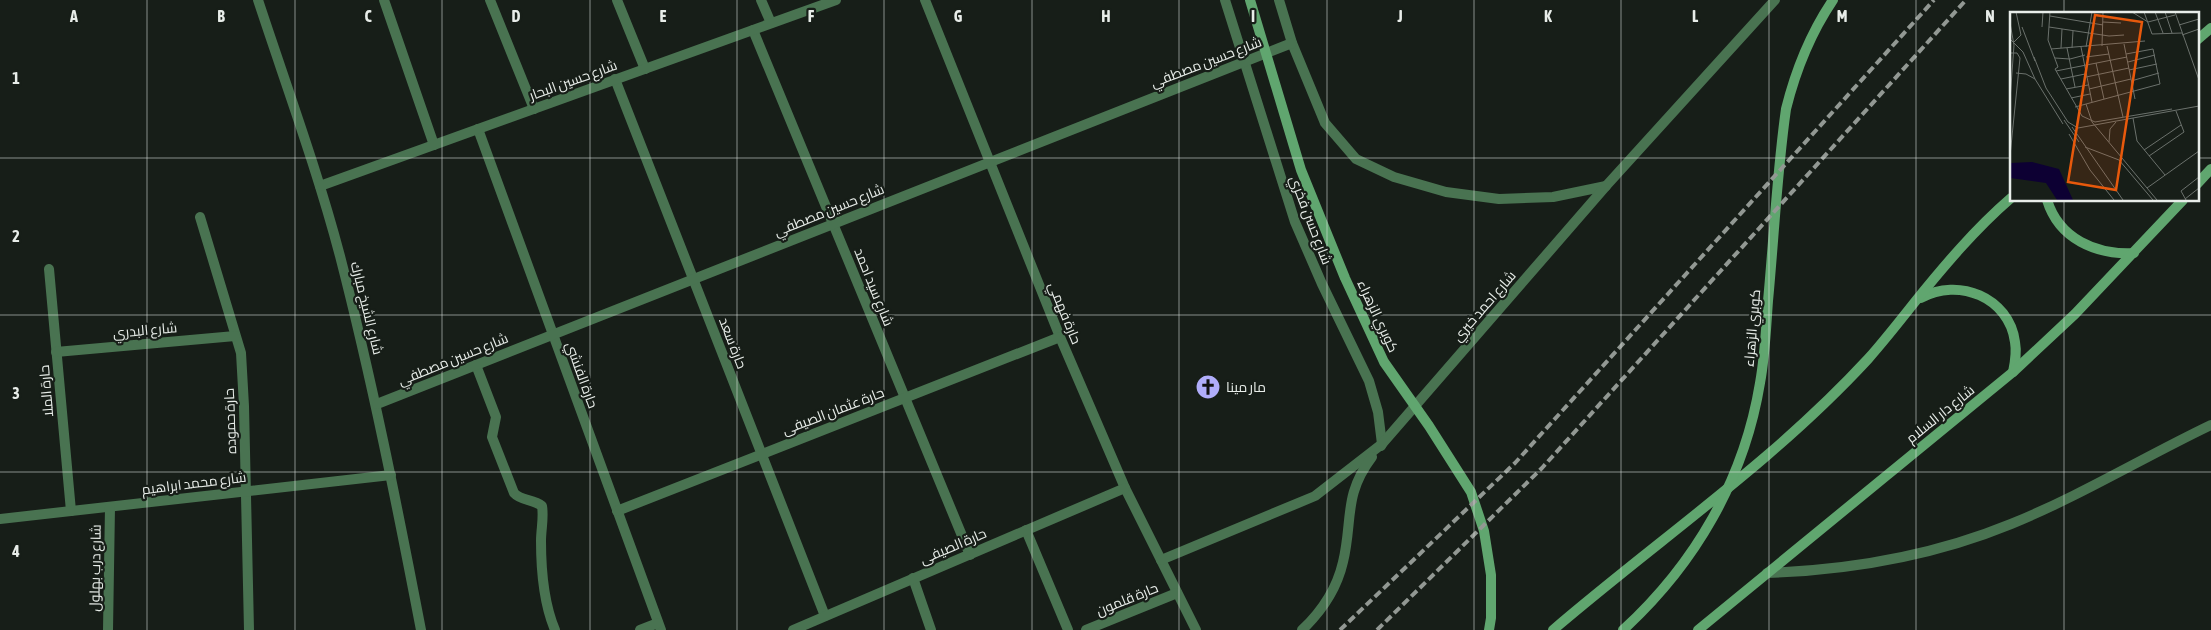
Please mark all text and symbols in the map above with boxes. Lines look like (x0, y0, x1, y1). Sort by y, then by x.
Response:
text: A (69, 7, 78, 25)
text: B (217, 7, 225, 25)
text: C (364, 7, 372, 25)
text: D (512, 7, 521, 25)
text: E (660, 7, 667, 25)
text: F (808, 7, 815, 25)
text: G (954, 7, 963, 25)
text: H (1101, 7, 1111, 25)
text: I (1251, 7, 1255, 25)
text: J (1396, 7, 1403, 25)
text: K (1544, 7, 1552, 25)
text: L (1692, 7, 1699, 25)
text: M (1837, 7, 1847, 25)
text: N (1985, 7, 1995, 25)
inset map (2010, 12, 2198, 201)
street label: شارع حسين مصطفي (1148, 33, 1265, 94)
street label: شارع حسين البحار (526, 57, 620, 105)
text: 1 (12, 69, 20, 87)
street label: شارع حسن فخري (1283, 173, 1335, 268)
street label: شارع حسين مصطفي (772, 181, 888, 243)
text: 2 (12, 227, 20, 245)
street label: شارع سيد احمد (850, 246, 897, 329)
street label: شارع الشيخ مبارك (347, 260, 386, 356)
street label: شارع احمد خيري (1449, 268, 1522, 347)
street label: كوبري الزهراء (1351, 277, 1402, 356)
street label: حارة فهمي (1042, 280, 1085, 348)
street label: كوبري الزهراء (1741, 289, 1767, 368)
street label: حارة سعد (716, 315, 750, 371)
street label: شارع البدري (112, 319, 178, 345)
street label: شارع حسين مصطفي (396, 330, 512, 392)
street label: حارة الفنشي (560, 340, 601, 411)
street label: حارة الملا (36, 364, 56, 418)
church icon: مار مينا (1195, 374, 1221, 400)
place label: مار مينا (1226, 379, 1266, 395)
street label: شارع دار السلام (1903, 382, 1979, 448)
text: 3 (12, 384, 20, 402)
street label: حارة عثمان الصيفى (780, 384, 886, 438)
street label: حارة حموده (221, 388, 239, 454)
street label: شارع محمد ابراهيم (141, 469, 247, 499)
street label: شارع درب بهلول (86, 524, 105, 612)
street label: حارة الصيفى (917, 525, 989, 567)
text: 4 (11, 542, 20, 560)
street label: حارة قلمون (1094, 579, 1160, 619)

